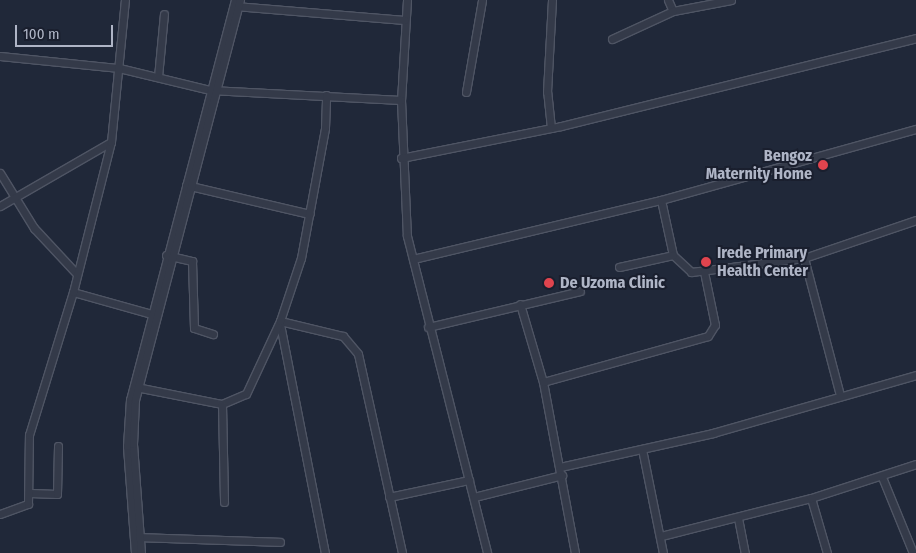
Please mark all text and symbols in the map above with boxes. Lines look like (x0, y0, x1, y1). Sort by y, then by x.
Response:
scale bar (18, 15, 115, 47)
text: 100 m (23, 25, 60, 43)
place label: Bengoz Maternity Home (706, 146, 812, 184)
marker: Bengoz Maternity Home (816, 158, 830, 172)
place label: Irede Primary Health Center (717, 243, 808, 281)
marker: Irede Primary Health Center (699, 255, 713, 269)
place label: De Uzoma Clinic (560, 273, 665, 293)
marker: De Uzoma Clinic (542, 276, 556, 290)

